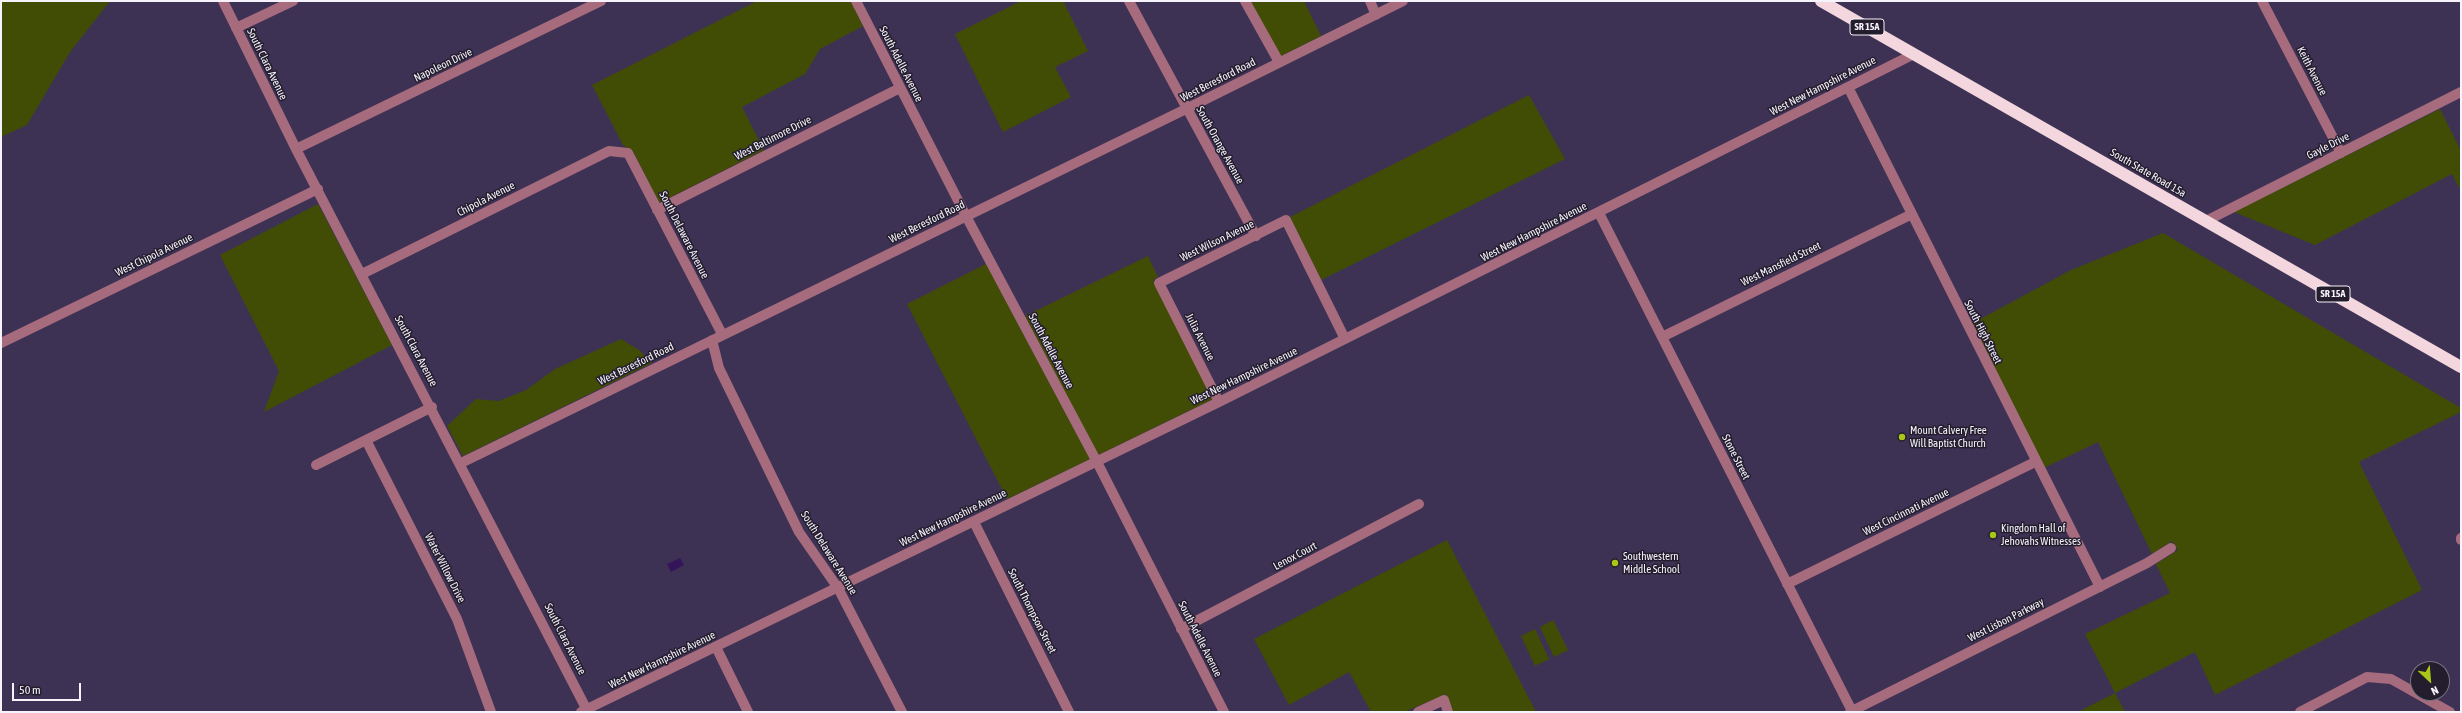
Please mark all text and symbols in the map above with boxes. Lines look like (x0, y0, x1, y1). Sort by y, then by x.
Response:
road number: SR 15A (1850, 19, 1884, 35)
street label: South Adelle Avenue (876, 24, 926, 104)
street label: South Clara Avenue (244, 26, 290, 102)
street label: Keith Avenue (2294, 44, 2330, 98)
street label: Napoleon Drive (412, 45, 474, 85)
street label: West New Hampshire Avenue (1768, 54, 1878, 118)
street label: West Beresford Road (1178, 55, 1258, 105)
street label: South Orange Avenue (1193, 104, 1247, 186)
street label: West Baltimore Drive (732, 113, 814, 163)
street label: Gayle Drive (2304, 130, 2352, 162)
street label: South State Road 15a (2108, 146, 2188, 200)
street label: Chipola Avenue (455, 179, 517, 219)
street label: South Delaware Avenue (656, 189, 712, 281)
street label: West Beresford Road (887, 198, 967, 246)
street label: West New Hampshire Avenue (1479, 200, 1589, 264)
street label: West Wilson Avenue (1178, 217, 1256, 265)
street label: West Chipola Avenue (113, 231, 195, 279)
street label: West Mansfield Street (1739, 239, 1823, 289)
road number: SR 15A (2316, 286, 2350, 302)
street label: South High Street (1961, 298, 2005, 366)
street label: South Adelle Avenue (1026, 311, 1076, 391)
street label: Julia Avenue (1182, 311, 1218, 363)
street label: South Clara Avenue (392, 313, 440, 389)
street label: West Beresford Road (596, 340, 676, 388)
street label: West New Hampshire Avenue (1188, 344, 1300, 408)
place label: Mount Calvery Free Will Baptist Church (1910, 424, 1987, 450)
street label: Stone Street (1719, 432, 1753, 482)
marker: Mount Calvery Free Will Baptist Church (1897, 432, 1907, 442)
street label: West Cincinnati Avenue (1861, 485, 1951, 539)
street label: West New Hampshire Avenue (897, 486, 1009, 550)
street label: South Delaware Avenue (798, 509, 860, 597)
place label: Kingdom Hall of Jehovahs Witnesses (2001, 522, 2081, 548)
marker: Kingdom Hall of Jehovahs Witnesses (1988, 530, 1998, 540)
street label: Water Willow Drive (422, 531, 468, 605)
street label: Lenox Court (1271, 539, 1319, 573)
place label: Southwestern Middle School (1623, 550, 1680, 576)
marker: Southwestern Middle School (1610, 558, 1620, 568)
street label: South Thompson Street (1005, 566, 1059, 656)
street label: West Lisbon Parkway (1966, 595, 2046, 645)
street label: South Adelle Avenue (1175, 599, 1225, 679)
street label: South Clara Avenue (541, 601, 589, 677)
street label: West New Hampshire Avenue (606, 628, 718, 692)
north arrow (2410, 661, 2450, 701)
scale bar (14, 675, 83, 701)
text: 50 m (19, 683, 41, 697)
text: N (2429, 684, 2440, 698)

